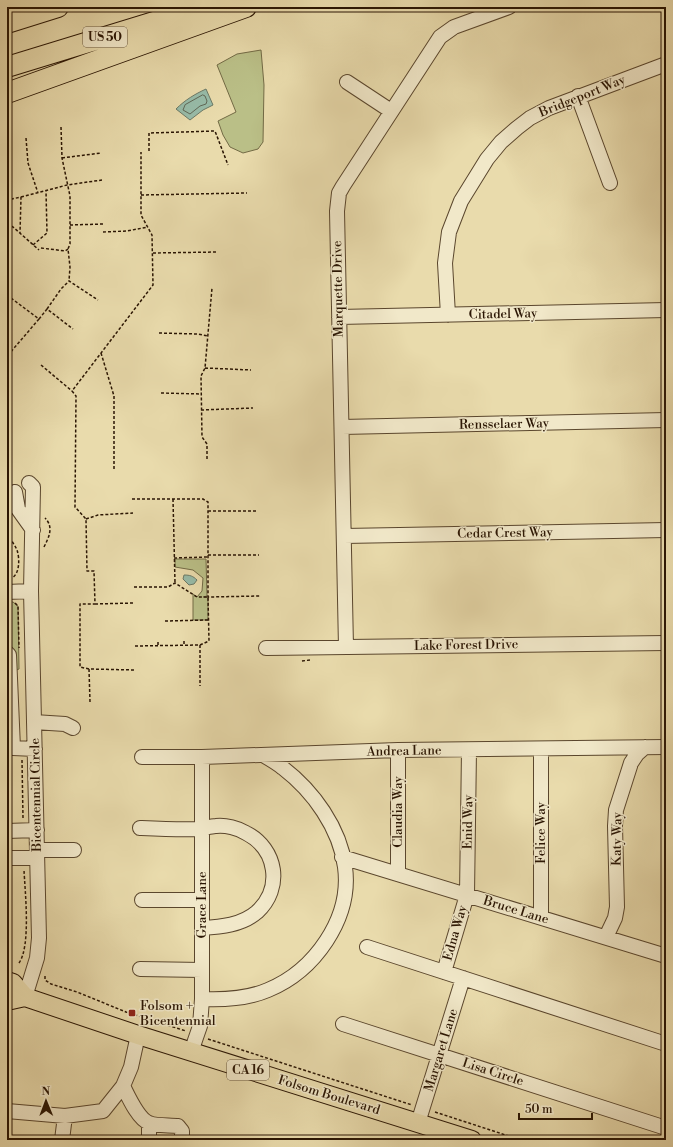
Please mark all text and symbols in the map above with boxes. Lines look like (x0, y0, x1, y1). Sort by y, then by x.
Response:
road number: US 50 (83, 27, 127, 47)
street label: Bridgeport Way (536, 71, 628, 121)
street label: Marquette Drive (329, 240, 347, 338)
street label: Citadel Way (469, 305, 538, 323)
street label: Rensselaer Way (459, 415, 550, 433)
street label: Cedar Crest Way (457, 524, 554, 542)
street label: Lake Forest Drive (414, 636, 519, 654)
street label: Bicentennial Circle (27, 738, 45, 853)
street label: Andrea Lane (365, 742, 442, 760)
street label: Claudia Way (390, 776, 406, 848)
street label: Enid Way (460, 794, 476, 850)
street label: Felice Way (533, 801, 549, 864)
street label: Katy Way (609, 811, 625, 866)
street label: Grace Lane (194, 871, 210, 939)
street label: Bruce Lane (480, 892, 551, 928)
street label: Edna Way (439, 903, 471, 963)
place label: Folsom + Bicentennial (139, 998, 216, 1029)
street label: Margaret Lane (421, 1006, 461, 1093)
marker: Folsom + Bicentennial (127, 1008, 137, 1018)
street label: Lisa Circle (460, 1055, 526, 1090)
road number: CA 16 (227, 1060, 269, 1080)
street label: Folsom Boulevard (276, 1072, 383, 1118)
north arrow (26, 1081, 66, 1121)
text: N (41, 1085, 51, 1099)
scale bar (519, 1095, 592, 1121)
text: 50 m (525, 1102, 553, 1117)

